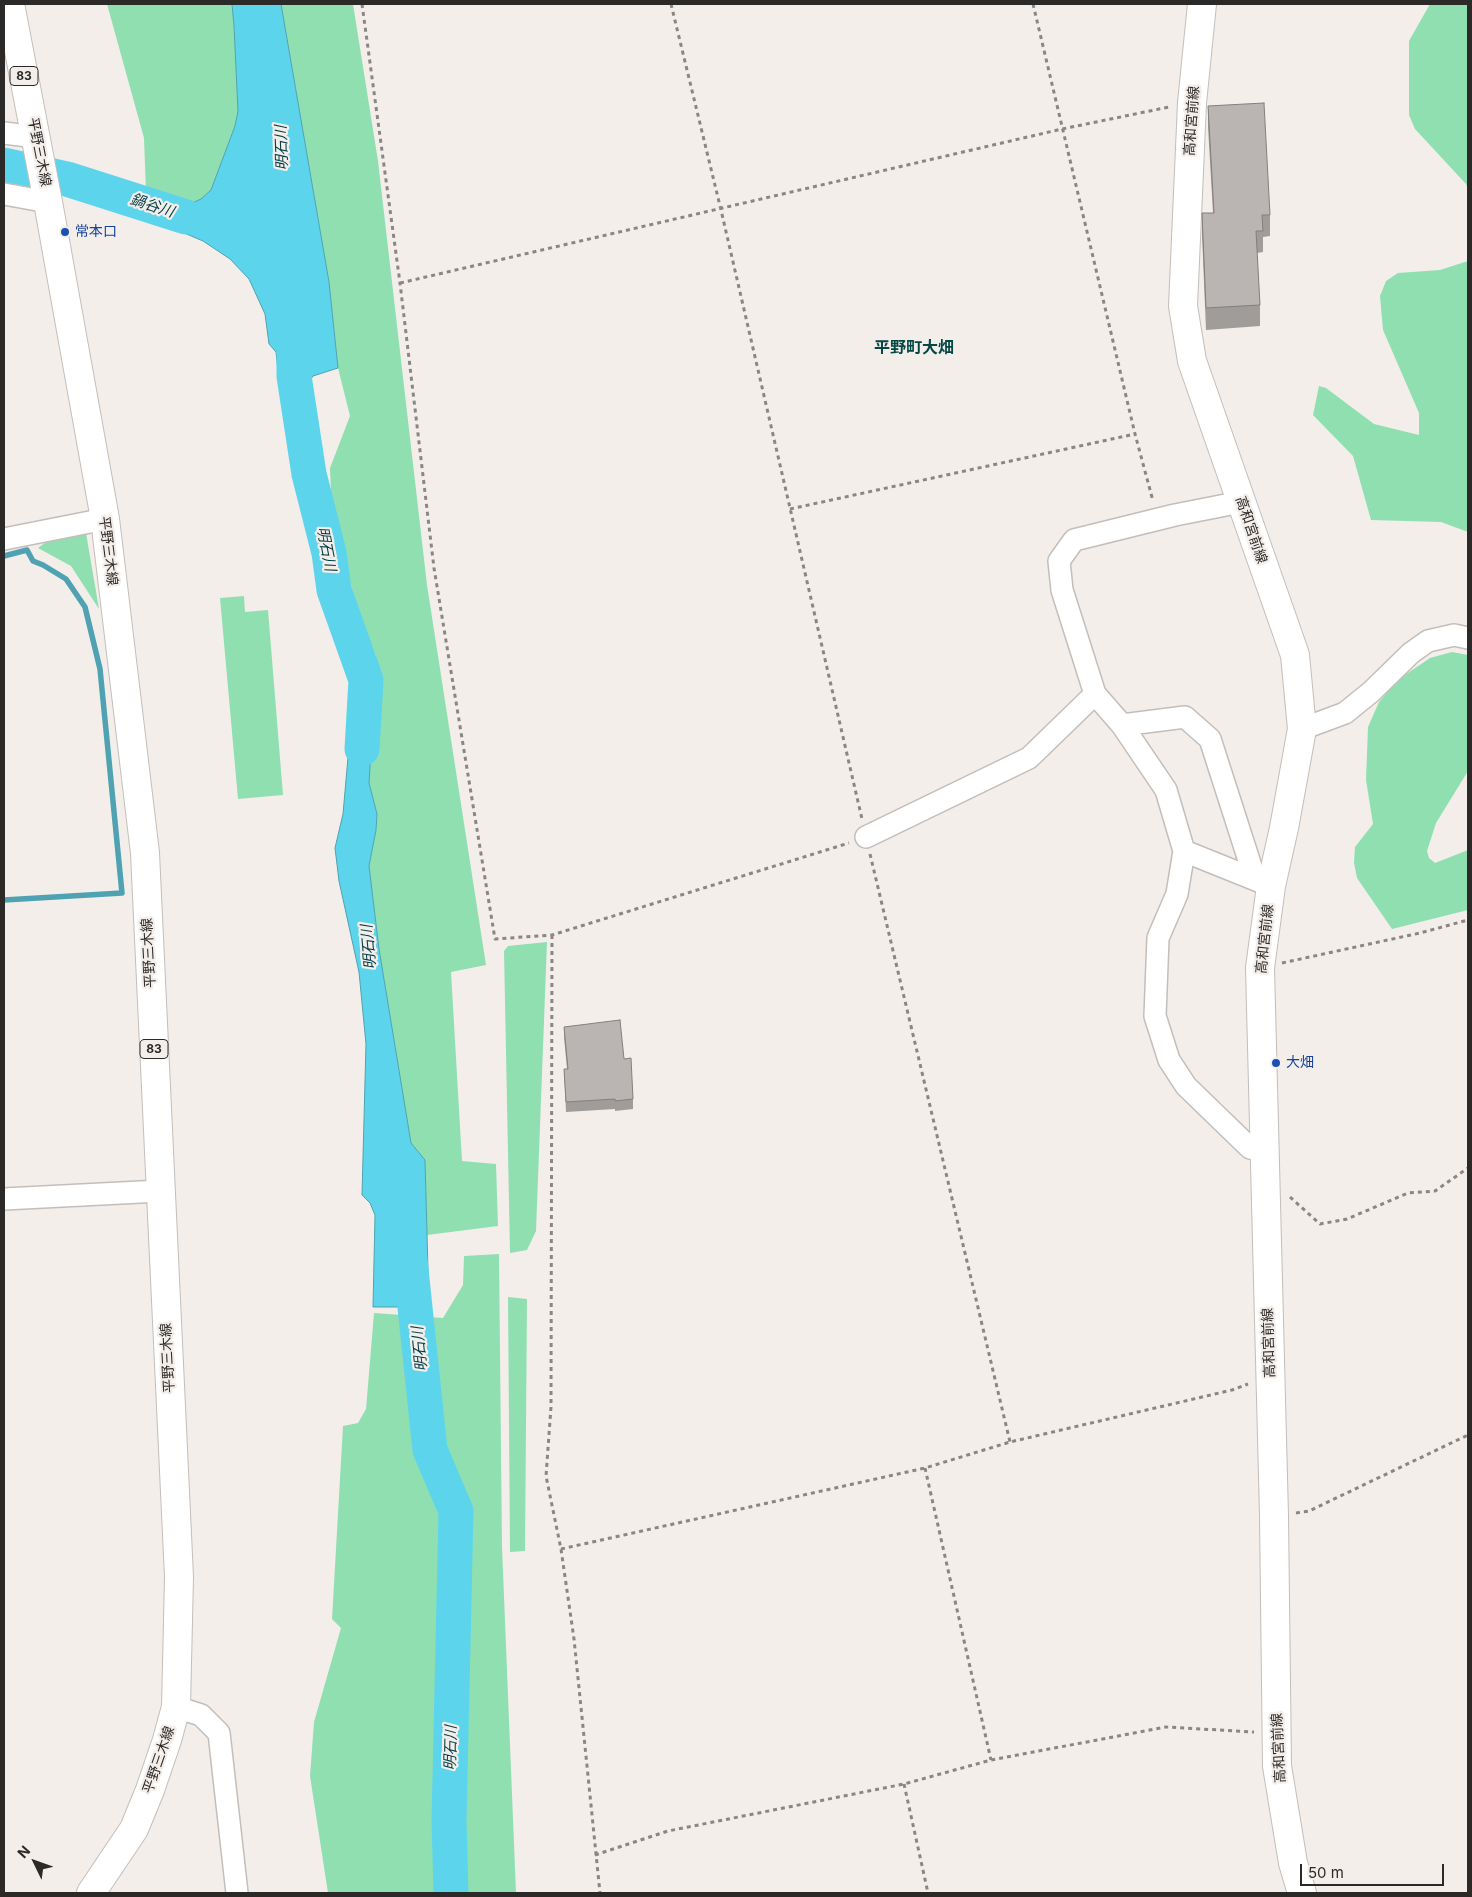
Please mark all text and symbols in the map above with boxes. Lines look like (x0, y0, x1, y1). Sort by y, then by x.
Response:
road number: 83 (10, 66, 38, 85)
street label: 高和宮前線 (1181, 85, 1203, 157)
street label: 平野三木線 (24, 116, 54, 188)
water label: 明石川 (272, 125, 292, 171)
water label: 鍋谷川 (128, 190, 176, 222)
place label: 常本口 (75, 224, 117, 240)
marker: 常本口 (59, 226, 71, 238)
district label: 平野町大畑 (874, 338, 954, 358)
street label: 高和宮前線 (1232, 494, 1270, 566)
street label: 平野三木線 (95, 515, 121, 587)
water label: 明石川 (313, 525, 339, 573)
street label: 高和宮前線 (1253, 903, 1277, 975)
street label: 平野三木線 (139, 918, 159, 988)
water label: 明石川 (358, 924, 380, 970)
road number: 83 (140, 1040, 168, 1058)
place label: 大畑 (1286, 1055, 1314, 1071)
marker: 大畑 (1270, 1057, 1282, 1069)
street label: 高和宮前線 (1259, 1308, 1279, 1378)
street label: 平野三木線 (158, 1323, 178, 1393)
water label: 明石川 (409, 1326, 431, 1372)
street label: 高和宮前線 (1269, 1713, 1289, 1783)
street label: 平野三木線 (140, 1724, 178, 1796)
water label: 明石川 (442, 1725, 460, 1771)
north arrow (10, 1837, 60, 1887)
text: N (14, 1842, 33, 1861)
scale bar (1302, 1854, 1446, 1886)
text: 50 m (1308, 1863, 1344, 1882)

